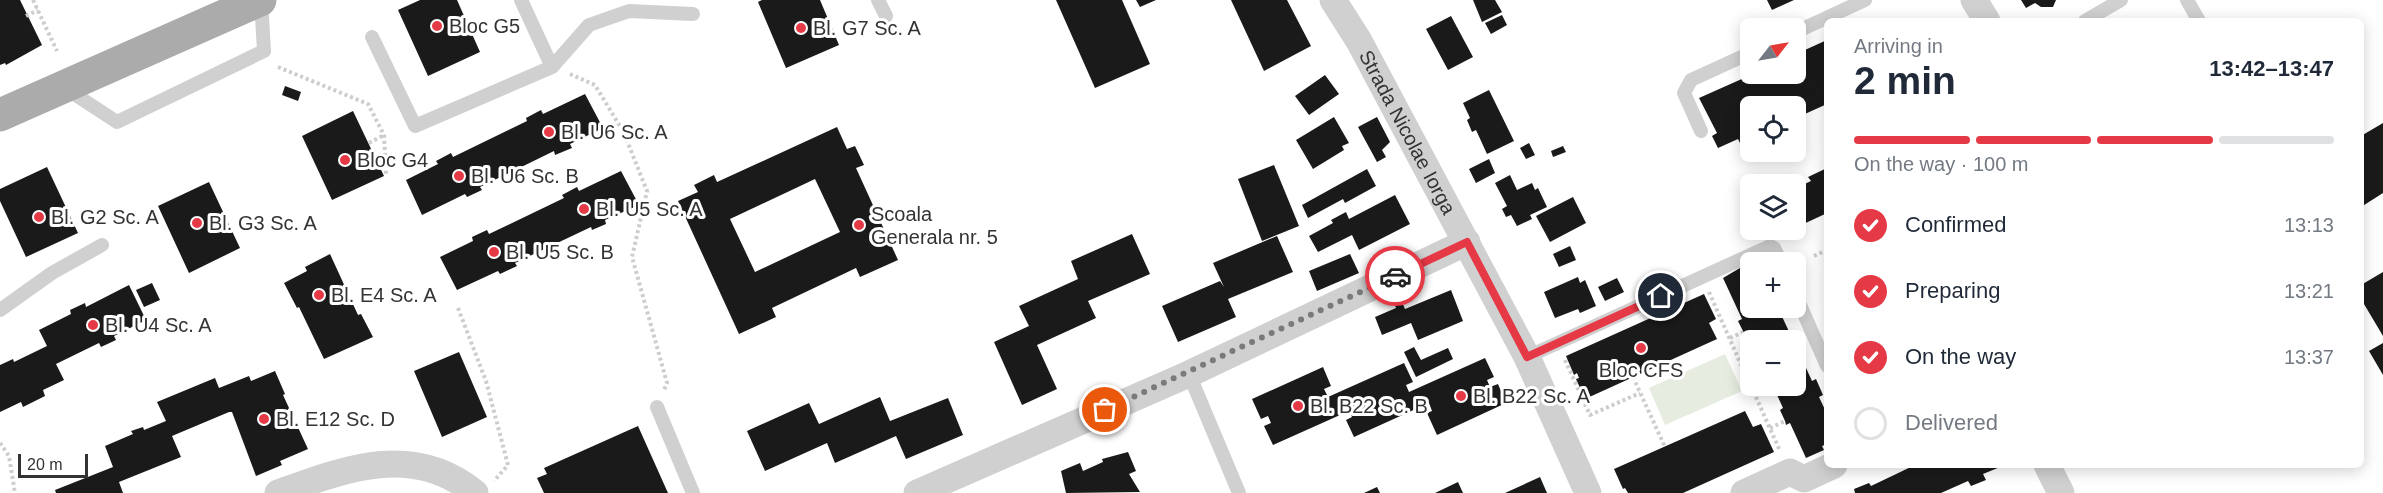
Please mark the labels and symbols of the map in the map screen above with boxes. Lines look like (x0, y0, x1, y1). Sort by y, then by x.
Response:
place label: Bloc G5 (449, 15, 520, 37)
place label: Bl. G7 Sc. A (813, 17, 921, 39)
north arrow (1740, 18, 1806, 84)
marker: Bloc G5 (430, 19, 444, 33)
marker: Bl. G7 Sc. A (794, 21, 808, 35)
street label: Strada Nicolae Iorga (1355, 47, 1461, 219)
place label: Bl. U6 Sc. A (561, 121, 668, 143)
marker: Bl. U6 Sc. A (542, 125, 556, 139)
place label: Bloc G4 (357, 149, 428, 171)
marker: Bloc G4 (338, 153, 352, 167)
place label: Bl. U6 Sc. B (471, 165, 579, 187)
marker: Bl. U6 Sc. B (452, 169, 466, 183)
place label: Bl. U5 Sc. A (596, 198, 703, 220)
marker: Bl. U5 Sc. A (577, 202, 591, 216)
place label: Scoala Generala nr. 5 (871, 203, 998, 248)
place label: Bl. G2 Sc. A (51, 206, 159, 228)
marker: Bl. G2 Sc. A (32, 210, 46, 224)
place label: Bl. G3 Sc. A (209, 212, 317, 234)
marker: Bl. G3 Sc. A (190, 216, 204, 230)
marker: Scoala Generala nr. 5 (852, 218, 866, 232)
place label: Bl. U5 Sc. B (506, 241, 614, 263)
marker: Bl. U5 Sc. B (487, 245, 501, 259)
courier (1365, 246, 1425, 306)
pin (1635, 270, 1686, 321)
place label: Bl. E4 Sc. A (331, 284, 437, 306)
marker: Bl. E4 Sc. A (312, 288, 326, 302)
place label: Bl. U4 Sc. A (105, 314, 212, 336)
marker: Bl. U4 Sc. A (86, 318, 100, 332)
marker: Bloc CFS (1634, 341, 1648, 355)
place label: Bloc CFS (1599, 359, 1683, 381)
pin (1079, 384, 1130, 435)
place label: Bl. B22 Sc. A (1473, 385, 1590, 407)
marker: Bl. B22 Sc. A (1454, 389, 1468, 403)
place label: Bl. B22 Sc. B (1310, 395, 1428, 417)
marker: Bl. B22 Sc. B (1291, 399, 1305, 413)
place label: Bl. E12 Sc. D (276, 408, 395, 430)
marker: Bl. E12 Sc. D (257, 412, 271, 426)
scale bar (18, 451, 88, 478)

